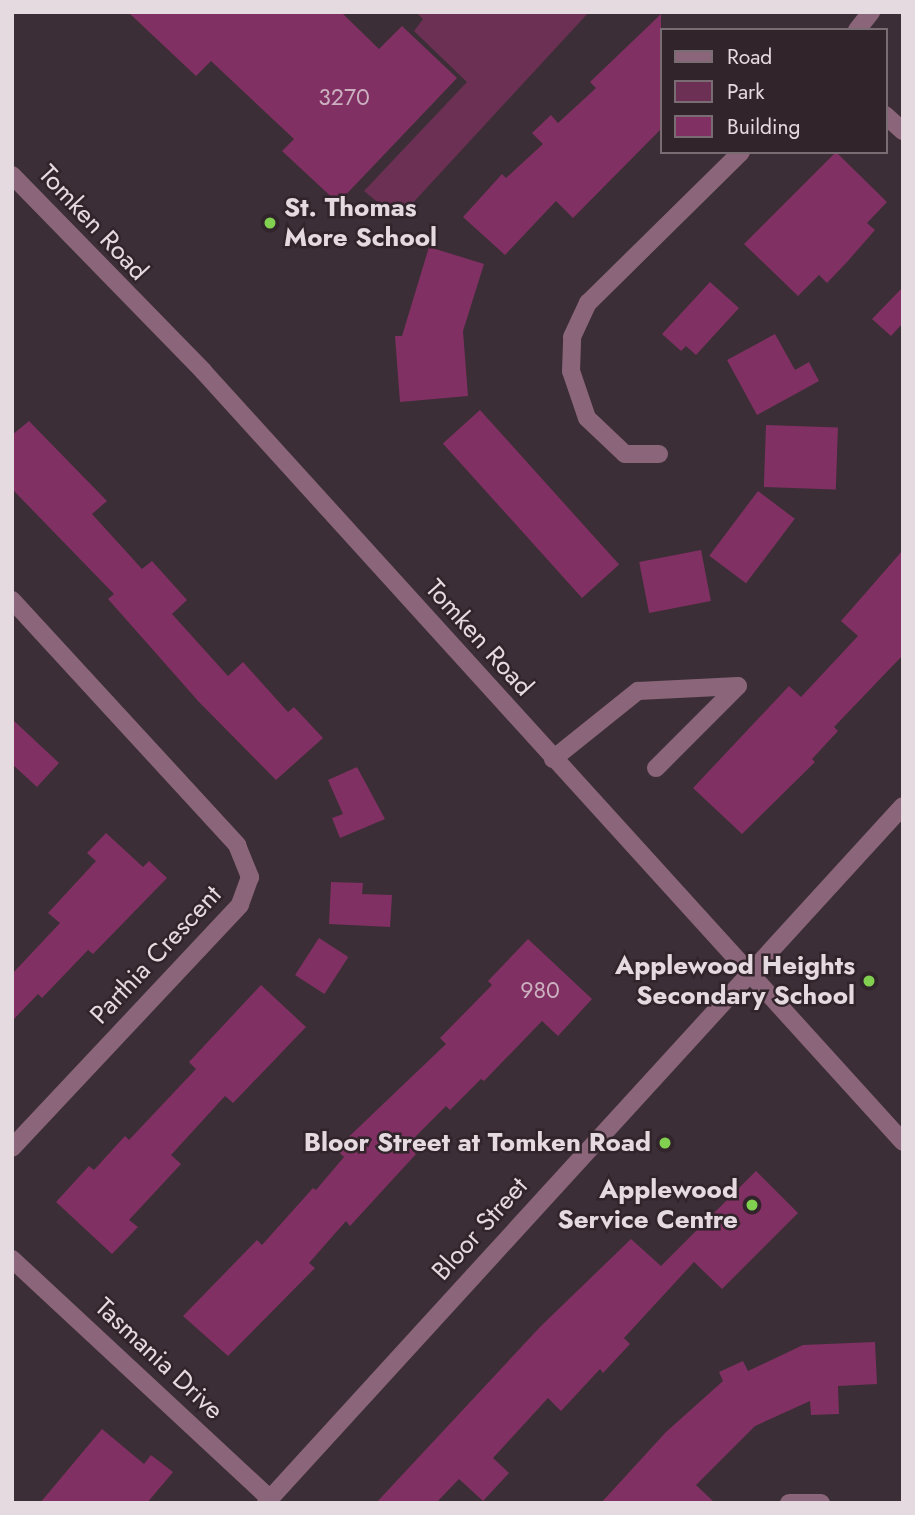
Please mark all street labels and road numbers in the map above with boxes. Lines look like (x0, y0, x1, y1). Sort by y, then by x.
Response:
street label: Tomken Road (32, 159, 154, 287)
street label: Tomken Road (419, 573, 539, 703)
street label: Parthia Crescent (84, 879, 228, 1031)
street label: Bloor Street (426, 1171, 534, 1287)
street label: Tasmania Drive (88, 1292, 230, 1426)

